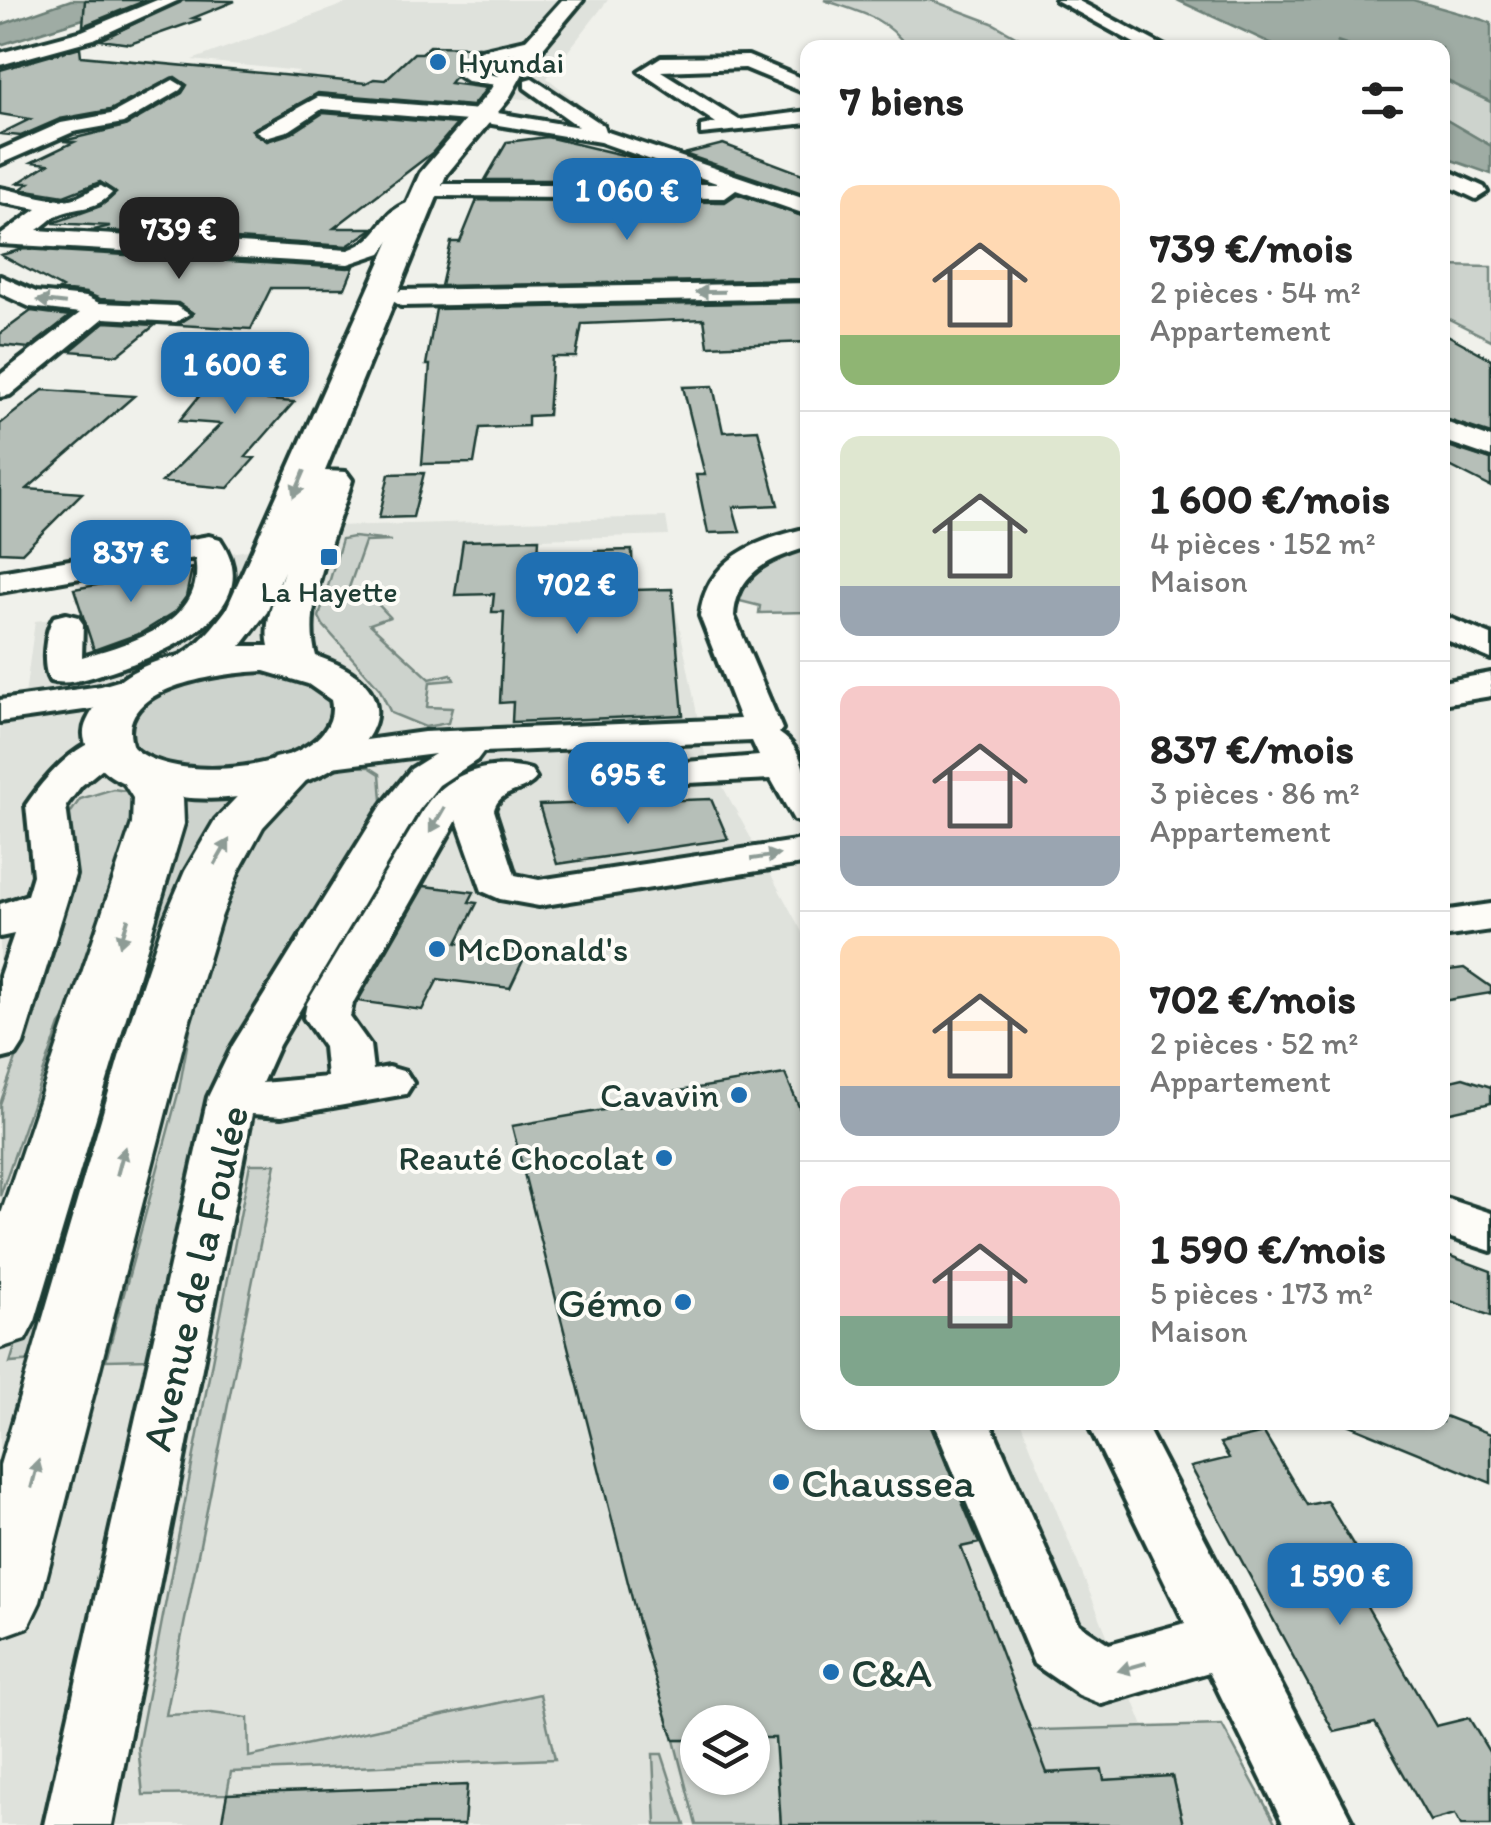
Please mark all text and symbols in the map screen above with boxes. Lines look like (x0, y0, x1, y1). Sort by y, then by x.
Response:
place label: Hyundai (458, 44, 564, 81)
marker: Hyundai (427, 51, 449, 73)
icon: filters (1355, 73, 1410, 128)
text: 7 biens (840, 75, 964, 126)
pin: 1 060 € (535, 158, 719, 243)
text: 1 060 € (575, 171, 679, 209)
pin: 739 € (109, 197, 249, 282)
text: 739 € (141, 210, 217, 248)
text: 739 €/mois (1150, 222, 1353, 273)
icon: home (920, 225, 1040, 345)
text: 2 pièces · 54 m² (1150, 273, 1361, 311)
one-way arrow (694, 285, 726, 301)
one-way arrow (34, 293, 66, 309)
text: Appartement (1150, 311, 1331, 349)
pin: 1 600 € (143, 332, 327, 417)
text: 1 600 € (183, 345, 287, 383)
one-way arrow (291, 469, 307, 499)
text: 1 600 €/mois (1150, 473, 1390, 524)
icon: home (920, 476, 1040, 596)
pin: 837 € (61, 520, 201, 605)
text: 4 pièces · 152 m² (1150, 524, 1376, 562)
text: 837 € (93, 533, 169, 571)
marker: La Hayette (318, 546, 340, 568)
pin: 702 € (507, 552, 647, 637)
text: Maison (1150, 562, 1248, 600)
text: 702 € (538, 565, 616, 603)
place label: La Hayette (260, 573, 398, 610)
text: 837 €/mois (1150, 723, 1354, 774)
icon: home (920, 726, 1040, 846)
pin: 695 € (558, 742, 698, 827)
text: 695 € (590, 755, 666, 793)
text: 3 pièces · 86 m² (1150, 774, 1360, 812)
one-way arrow (429, 806, 446, 834)
text: Appartement (1150, 812, 1331, 850)
one-way arrow (213, 838, 231, 866)
one-way arrow (750, 849, 781, 865)
one-way arrow (116, 918, 131, 948)
place label: McDonald's (457, 928, 628, 970)
marker: McDonald's (426, 938, 448, 960)
text: 702 €/mois (1150, 973, 1356, 1024)
icon: home (920, 976, 1040, 1096)
text: 2 pièces · 52 m² (1150, 1024, 1358, 1062)
text: Appartement (1150, 1062, 1331, 1100)
place label: Cavavin (600, 1074, 719, 1116)
marker: Cavavin (728, 1084, 750, 1106)
street label: Avenue de la Foulée (130, 1100, 260, 1456)
place label: Reauté Chocolat (398, 1137, 644, 1179)
one-way arrow (114, 1145, 130, 1176)
marker: Reauté Chocolat (653, 1147, 675, 1169)
text: 1 590 €/mois (1150, 1223, 1386, 1274)
icon: home (920, 1226, 1040, 1346)
text: 5 pièces · 173 m² (1150, 1274, 1373, 1312)
place label: Gémo (557, 1277, 663, 1328)
marker: Gémo (672, 1291, 694, 1313)
text: Maison (1150, 1312, 1248, 1350)
place label: Chaussea (801, 1457, 975, 1508)
one-way arrow (28, 1458, 44, 1489)
marker: Chaussea (770, 1471, 792, 1493)
pin: 1 590 € (1248, 1543, 1432, 1628)
text: 1 590 € (1290, 1556, 1390, 1594)
place label: C&A (851, 1647, 932, 1698)
one-way arrow (1116, 1659, 1147, 1675)
marker: C&A (820, 1661, 842, 1683)
map controls (680, 1705, 770, 1795)
button: layers (680, 1705, 770, 1795)

